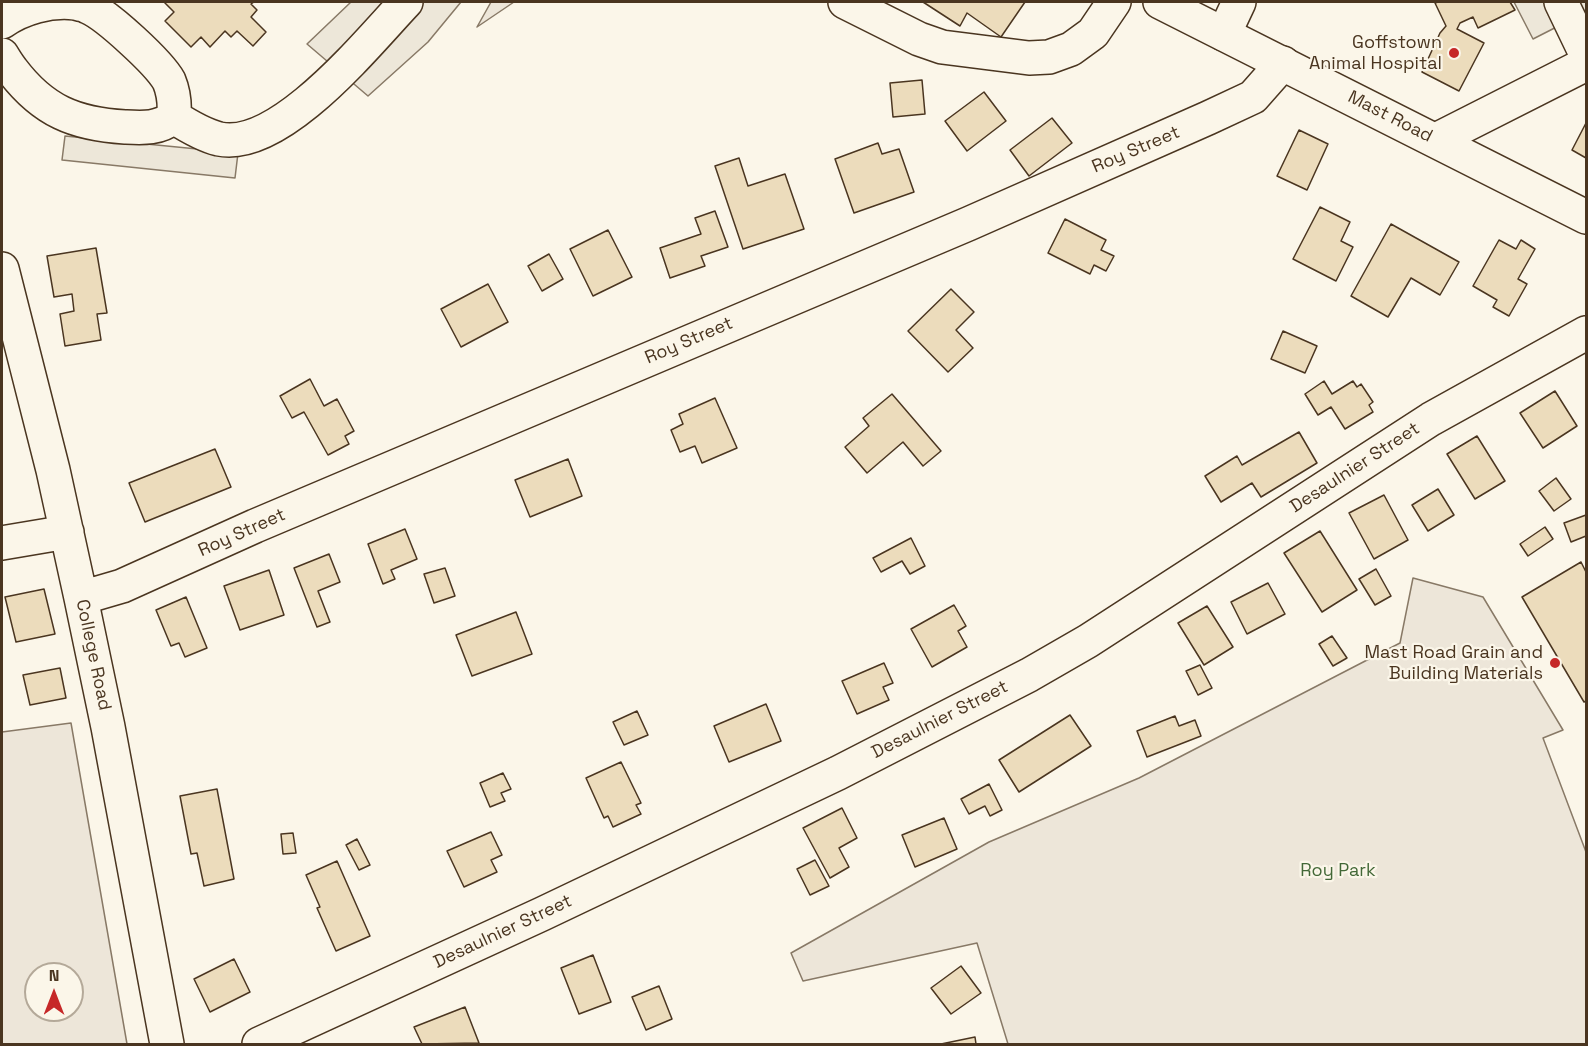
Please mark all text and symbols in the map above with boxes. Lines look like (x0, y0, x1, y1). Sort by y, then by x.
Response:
place label: Goffstown Animal Hospital (1309, 32, 1442, 74)
marker: Goffstown Animal Hospital (1447, 46, 1461, 60)
street label: Mast Road (1344, 86, 1436, 148)
street label: Roy Street (1089, 122, 1183, 178)
street label: Roy Street (642, 313, 736, 369)
street label: Desaulnier Street (1286, 418, 1424, 518)
street label: Roy Street (195, 504, 289, 562)
street label: College Road (71, 597, 115, 713)
place label: Mast Road Grain and Building Materials (1364, 642, 1543, 684)
marker: Mast Road Grain and Building Materials (1548, 656, 1562, 670)
street label: Desaulnier Street (868, 676, 1012, 764)
park label: Roy Park (1300, 860, 1376, 882)
street label: Desaulnier Street (430, 890, 576, 974)
north arrow (24, 962, 84, 1022)
text: N (49, 965, 59, 986)

